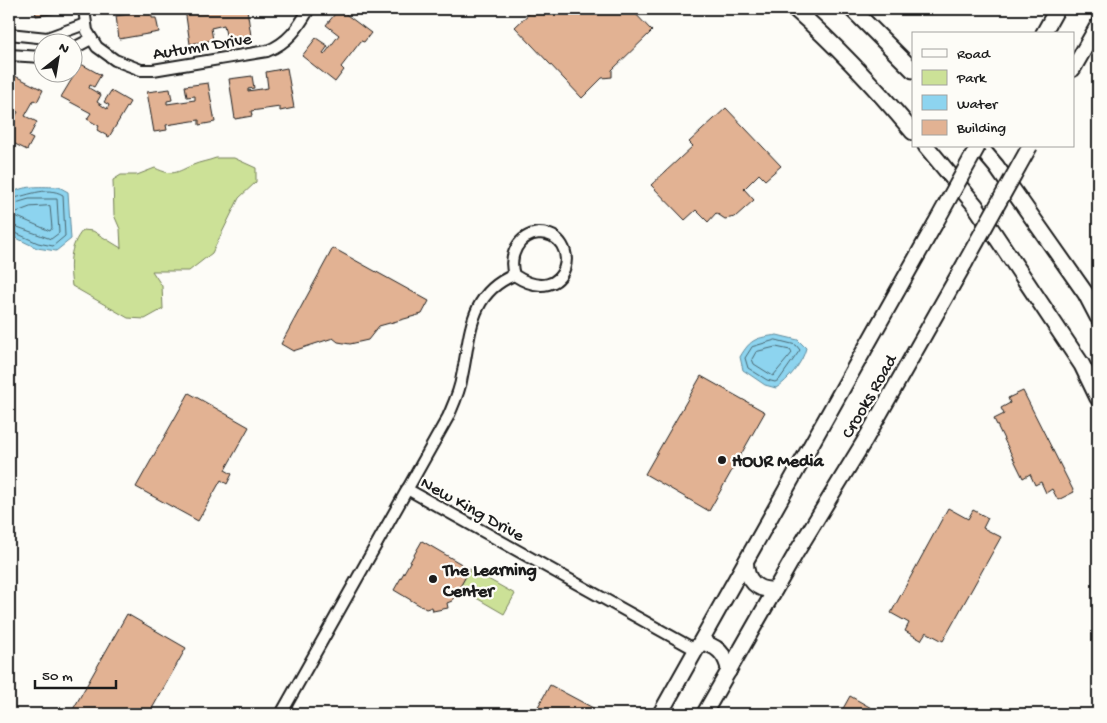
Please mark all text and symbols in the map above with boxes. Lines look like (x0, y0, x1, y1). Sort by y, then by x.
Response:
street label: Autumn Drive (152, 29, 254, 66)
north arrow (32, 32, 82, 82)
legend (912, 32, 1074, 148)
text: N (55, 39, 72, 59)
text: Road (957, 46, 991, 64)
text: Park (956, 70, 987, 88)
text: Water (957, 96, 999, 114)
text: Building (956, 120, 1006, 138)
street label: Crooks Road (838, 350, 903, 443)
place label: HOUR Media (732, 452, 824, 473)
marker: HOUR Media (716, 454, 728, 466)
street label: New King Drive (416, 473, 528, 548)
place label: The Learning Center (441, 561, 537, 603)
marker: The Learning Center (427, 573, 439, 585)
scale bar (35, 658, 116, 690)
text: 50 m (42, 668, 73, 686)

